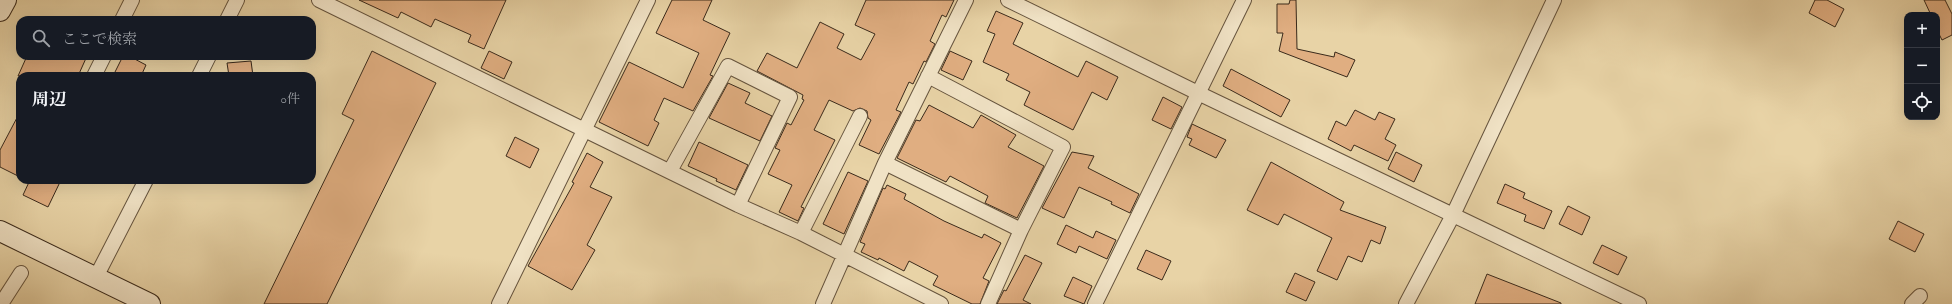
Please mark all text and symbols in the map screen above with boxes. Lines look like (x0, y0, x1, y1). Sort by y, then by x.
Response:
map controls (1904, 12, 1940, 120)
button: + (1904, 12, 1940, 48)
search box (16, 16, 316, 60)
icon: search (30, 27, 52, 49)
text: ここで検索 (62, 30, 137, 49)
button: − (1904, 48, 1940, 84)
button: locate (1904, 84, 1940, 120)
text: 周辺 (32, 90, 66, 111)
text: 0件 (281, 91, 300, 108)

